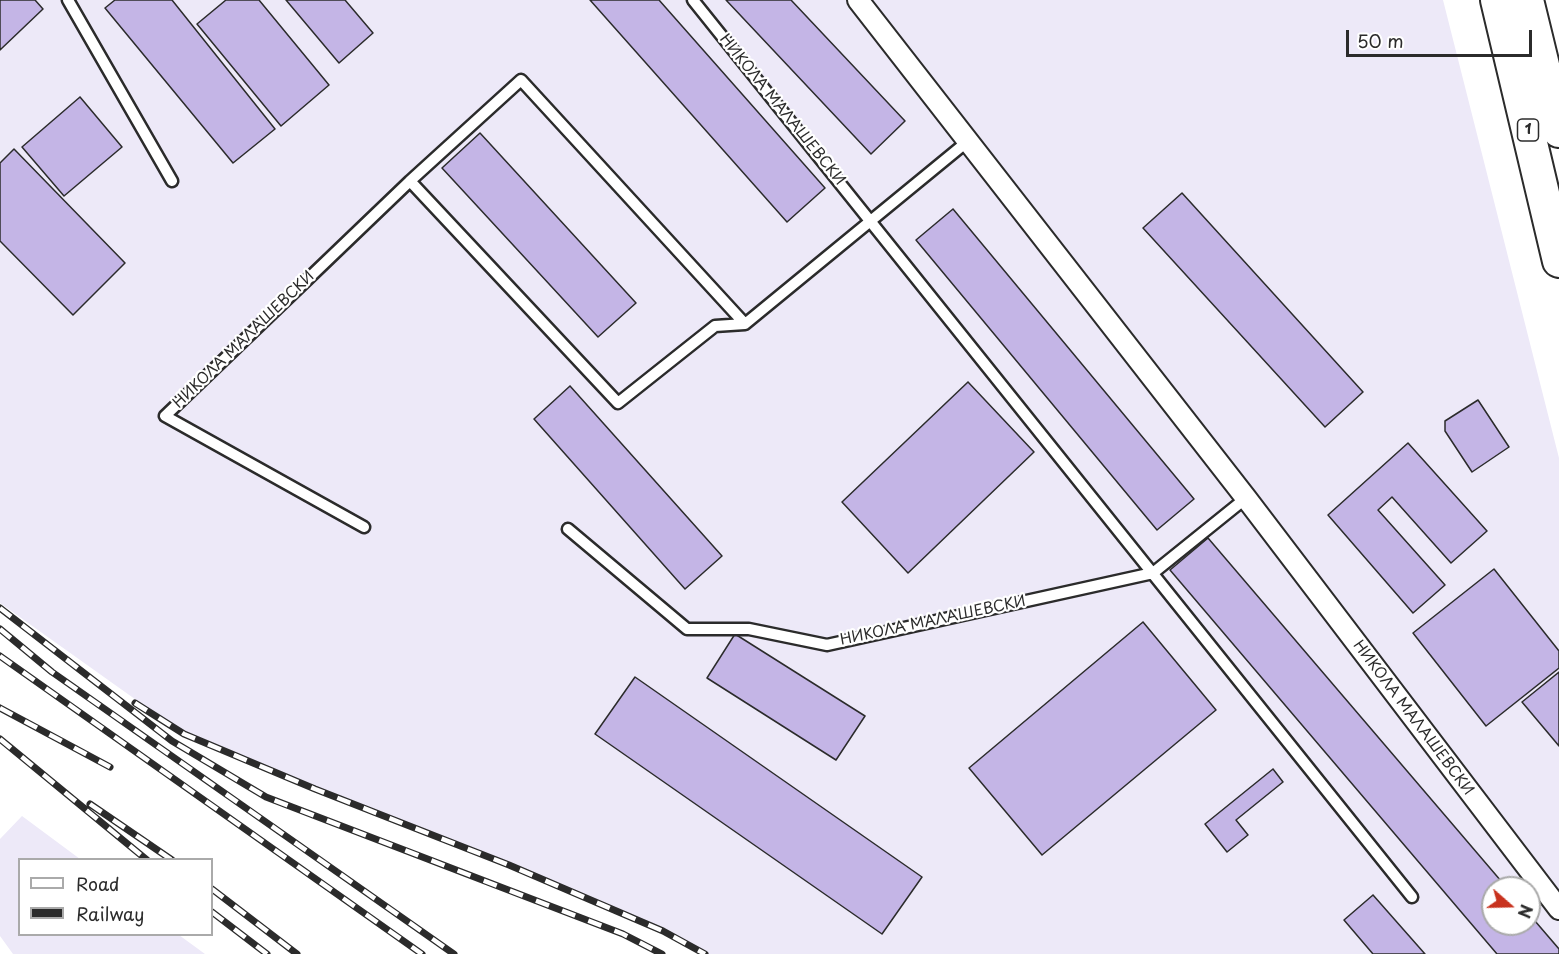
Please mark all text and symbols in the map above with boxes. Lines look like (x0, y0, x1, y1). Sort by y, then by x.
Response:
scale bar (1349, 18, 1535, 56)
text: 50 m (1357, 27, 1404, 54)
street label: НИКОЛА МАЛАШЕВСКИ (715, 31, 849, 189)
road number: 1 (1518, 119, 1538, 141)
street label: НИКОЛА МАЛАШЕВСКИ (170, 268, 318, 412)
street label: НИКОЛА МАЛАШЕВСКИ (839, 593, 1027, 649)
street label: НИКОЛА МАЛАШЕВСКИ (1349, 637, 1477, 799)
legend (18, 858, 213, 936)
text: Road (76, 870, 120, 897)
north arrow (1481, 876, 1541, 936)
text: Railway (76, 900, 144, 927)
text: N (1513, 901, 1539, 922)

